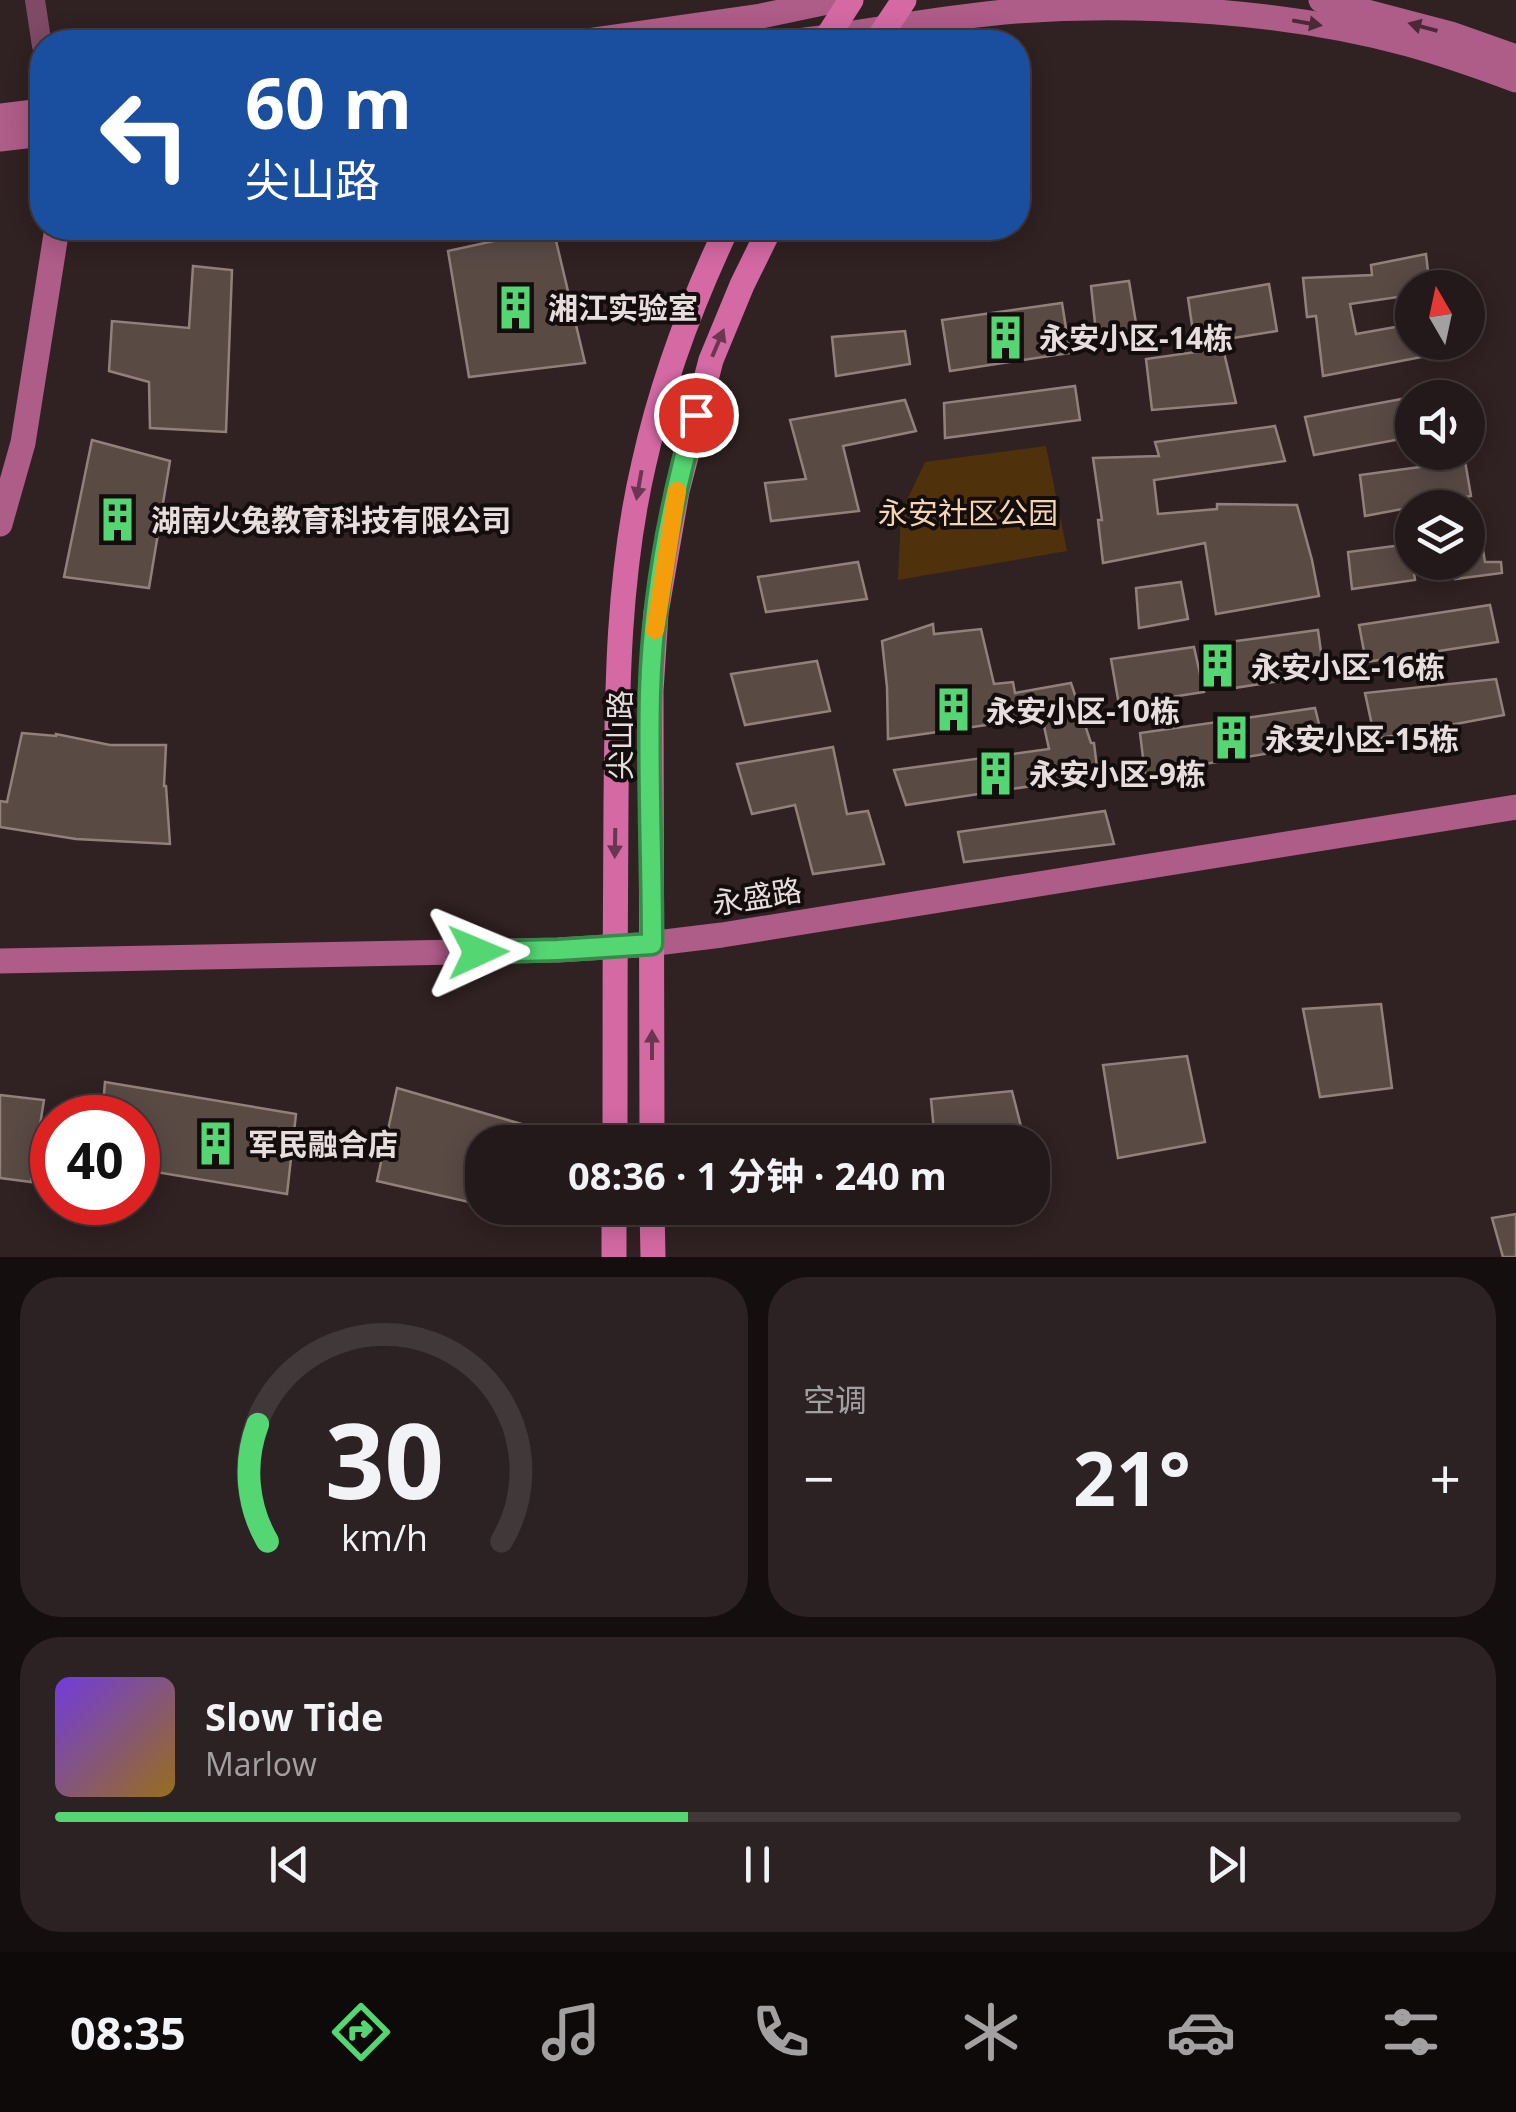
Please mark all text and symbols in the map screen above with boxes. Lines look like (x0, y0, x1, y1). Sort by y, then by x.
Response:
one-way arrow (1292, 16, 1323, 31)
one-way arrow (1408, 18, 1439, 34)
text: 60 m (245, 54, 412, 150)
icon: left (80, 70, 210, 200)
text: 尖山路 (245, 149, 380, 210)
north arrow (1395, 270, 1485, 360)
map controls (1395, 270, 1485, 580)
building icon: 湘江实验室 (491, 283, 539, 331)
place label: 湘江实验室 (548, 287, 698, 328)
building icon: 永安小区-14栋 (982, 313, 1030, 361)
place label: 永安小区-14栋 (1039, 317, 1233, 358)
one-way arrow (711, 328, 727, 358)
pin (654, 373, 739, 458)
button: sound (1395, 380, 1485, 470)
icon: arrive (669, 388, 724, 443)
one-way arrow (631, 469, 646, 501)
button: layers (1395, 490, 1485, 580)
park label: 永安社区公园 (878, 492, 1058, 533)
building icon: 湖南火兔教育科技有限公司 (94, 495, 142, 543)
place label: 湖南火兔教育科技有限公司 (151, 499, 511, 540)
building icon: 永安小区-16栋 (1194, 642, 1242, 690)
place label: 永安小区-16栋 (1251, 646, 1445, 687)
building icon: 永安小区-10栋 (929, 686, 977, 734)
street label: 尖山路 (599, 690, 640, 780)
place label: 永安小区-10栋 (986, 690, 1180, 731)
building icon: 永安小区-15栋 (1208, 714, 1256, 762)
place label: 永安小区-15栋 (1265, 718, 1459, 759)
building icon: 永安小区-9栋 (972, 749, 1020, 797)
place label: 永安小区-9栋 (1029, 753, 1206, 794)
one-way arrow (607, 828, 623, 860)
street label: 永盛路 (709, 869, 805, 923)
position arrow (426, 900, 530, 1004)
one-way arrow (644, 1029, 660, 1061)
speed limit sign: 40 (30, 1095, 160, 1225)
building icon: 军民融合店 (191, 1119, 239, 1167)
place label: 军民融合店 (248, 1123, 398, 1164)
text: 08:36 · 1 分钟 · 240 m (568, 1149, 947, 1201)
text: 空调 (803, 1378, 867, 1421)
text: 30 (325, 1388, 443, 1529)
text: 21° (1073, 1426, 1191, 1528)
text: − (803, 1440, 834, 1515)
text: + (1430, 1440, 1461, 1515)
text: km/h (341, 1513, 427, 1561)
text: Slow Tide (205, 1690, 384, 1742)
text: Marlow (205, 1742, 317, 1785)
icon: previous (262, 1837, 317, 1892)
icon: pause (730, 1837, 785, 1892)
icon: next (1199, 1837, 1254, 1892)
icon: directions (326, 1997, 396, 2067)
icon: music (536, 1997, 606, 2067)
icon: phone (746, 1997, 816, 2067)
icon: climate (956, 1997, 1026, 2067)
icon: car (1166, 1997, 1236, 2067)
icon: filters (1376, 1997, 1446, 2067)
text: 08:35 (70, 2002, 186, 2063)

